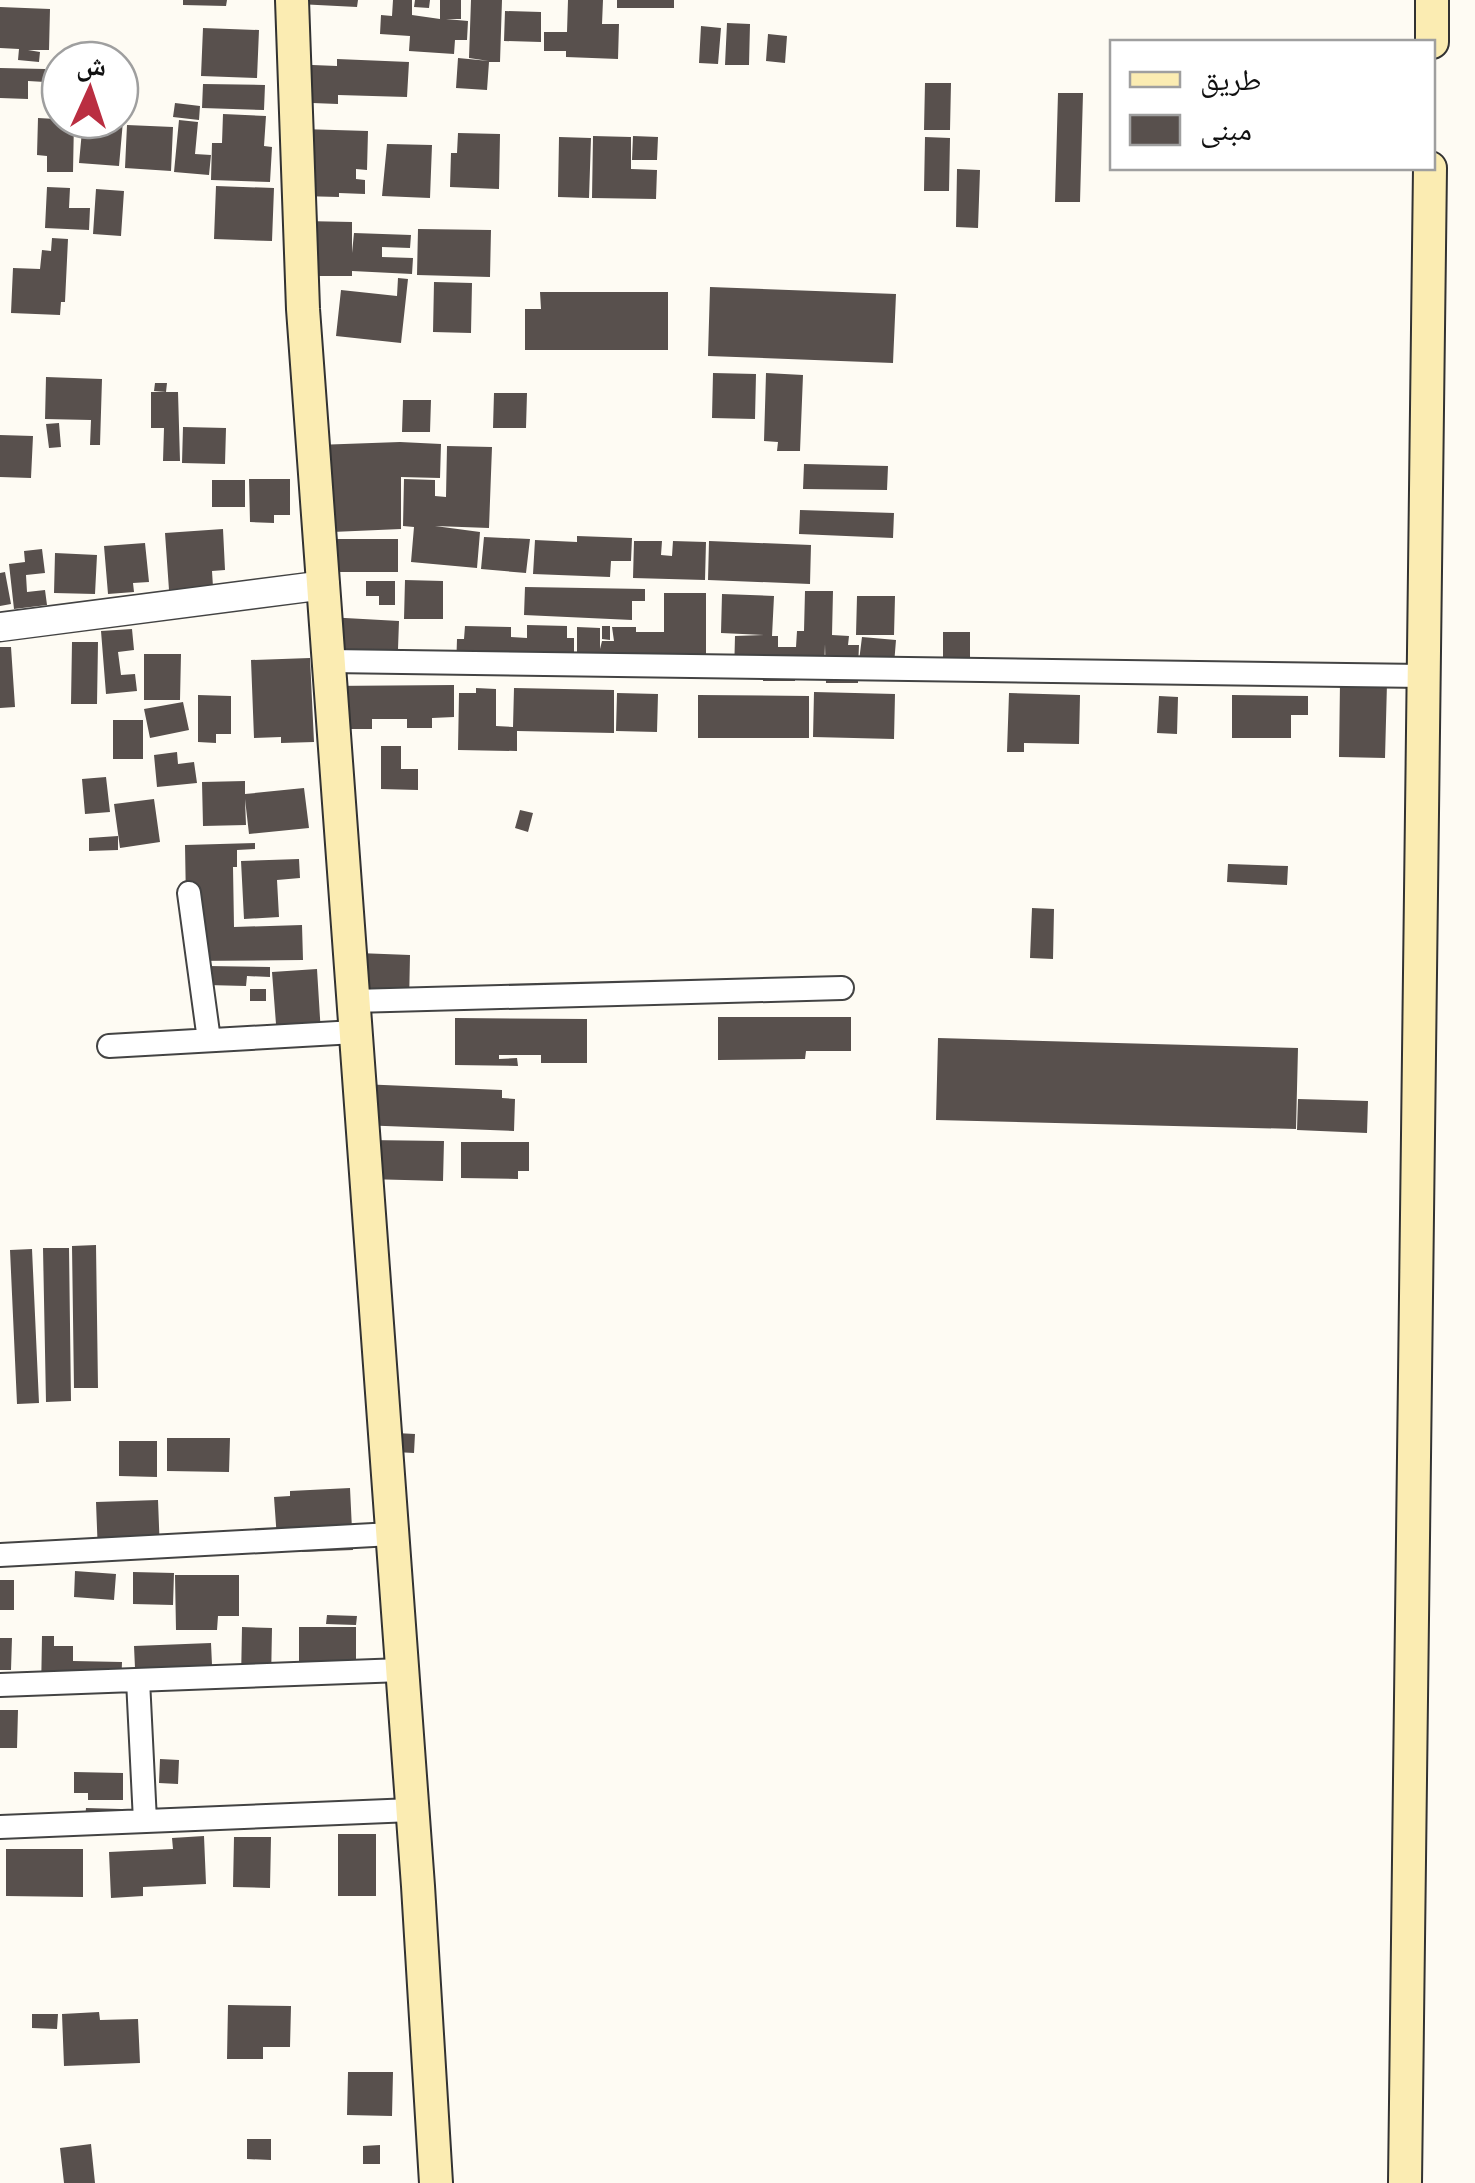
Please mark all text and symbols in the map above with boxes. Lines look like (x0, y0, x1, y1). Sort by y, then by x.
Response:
north arrow (40, 40, 140, 140)
legend (1110, 40, 1435, 170)
text: ش (76, 49, 107, 83)
text: طريق (1200, 63, 1261, 98)
text: مبنى (1200, 113, 1252, 148)

